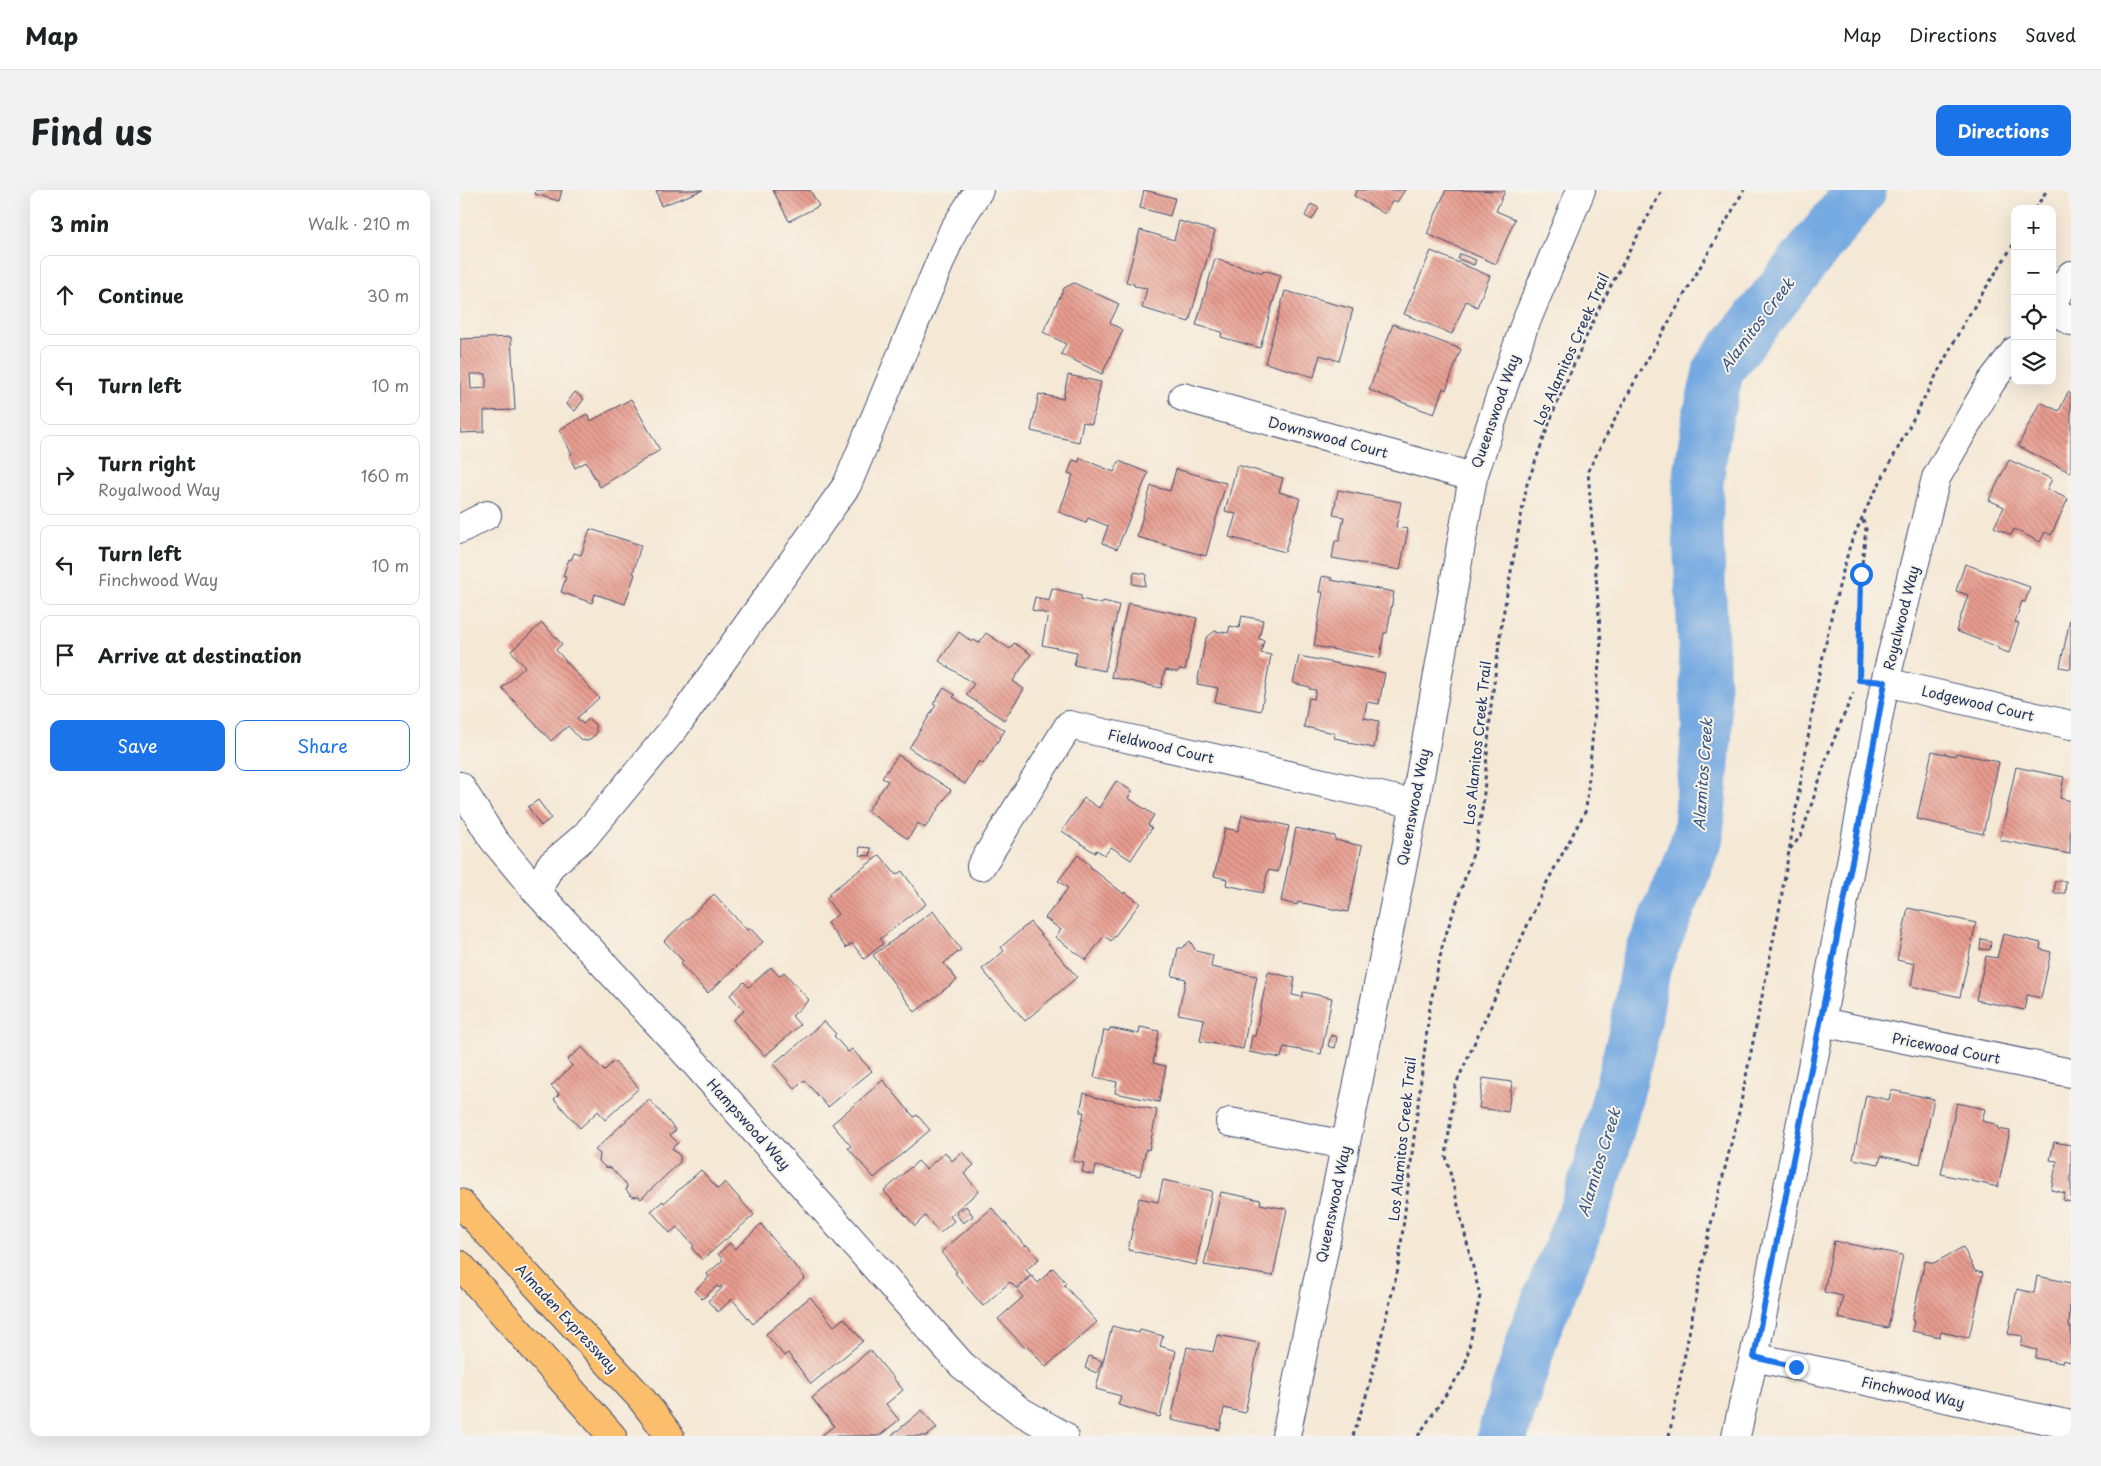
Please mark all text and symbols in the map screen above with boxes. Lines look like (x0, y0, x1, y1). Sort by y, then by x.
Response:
text: Map (25, 17, 78, 53)
text: Map (1843, 21, 1881, 48)
text: Directions (1909, 21, 1997, 48)
text: Saved (2025, 21, 2076, 48)
text: Find us (30, 104, 152, 157)
button: Directions (1936, 105, 2071, 156)
map controls (2011, 205, 2056, 385)
button: + (2011, 205, 2056, 250)
text: 3 min (50, 207, 109, 239)
text: Walk · 210 m (308, 211, 410, 235)
button: − (2011, 250, 2056, 295)
street label: Los Alamitos Creek Trail (1528, 269, 1614, 429)
water label: Alamitos Creek (1713, 272, 1799, 376)
icon: ahead (51, 281, 79, 309)
text: Continue (98, 281, 184, 309)
text: 30 m (367, 283, 409, 307)
button: locate (2011, 295, 2056, 340)
button: layers (2011, 340, 2056, 385)
street label: Queenswood Way (1466, 351, 1524, 471)
icon: left (51, 371, 79, 399)
text: Turn left (98, 371, 182, 399)
text: 10 m (372, 373, 409, 397)
street label: Downswood Court (1266, 411, 1391, 463)
text: Turn right (98, 449, 196, 477)
icon: right (51, 461, 79, 489)
text: 160 m (361, 463, 409, 487)
text: Royalwood Way (98, 477, 221, 501)
text: Turn left (98, 539, 182, 567)
icon: left (51, 551, 79, 579)
text: 10 m (372, 553, 409, 577)
route start (1850, 563, 1873, 586)
street label: Royalwood Way (1878, 563, 1924, 673)
text: Finchwood Way (98, 567, 218, 591)
icon: arrive (51, 641, 79, 669)
text: Arrive at destination (98, 641, 302, 669)
street label: Los Alamitos Creek Trail (1458, 660, 1496, 826)
street label: Lodgewood Court (1920, 680, 2037, 726)
water label: Alamitos Creek (1687, 716, 1717, 831)
button: Save (50, 720, 225, 771)
button: Share (235, 720, 410, 771)
street label: Fieldwood Court (1106, 724, 1216, 768)
street label: Queenswood Way (1391, 746, 1435, 868)
street label: Pricewood Court (1890, 1027, 2002, 1069)
street label: Los Alamitos Creek Trail (1383, 1056, 1421, 1222)
street label: Hampswood Way (702, 1074, 796, 1174)
water label: Alamitos Creek (1571, 1104, 1626, 1219)
street label: Queenswood Way (1310, 1143, 1356, 1265)
street label: Almaden Expressway (511, 1259, 623, 1377)
route end (1785, 1356, 1808, 1379)
street label: Finchwood Way (1859, 1371, 1967, 1413)

